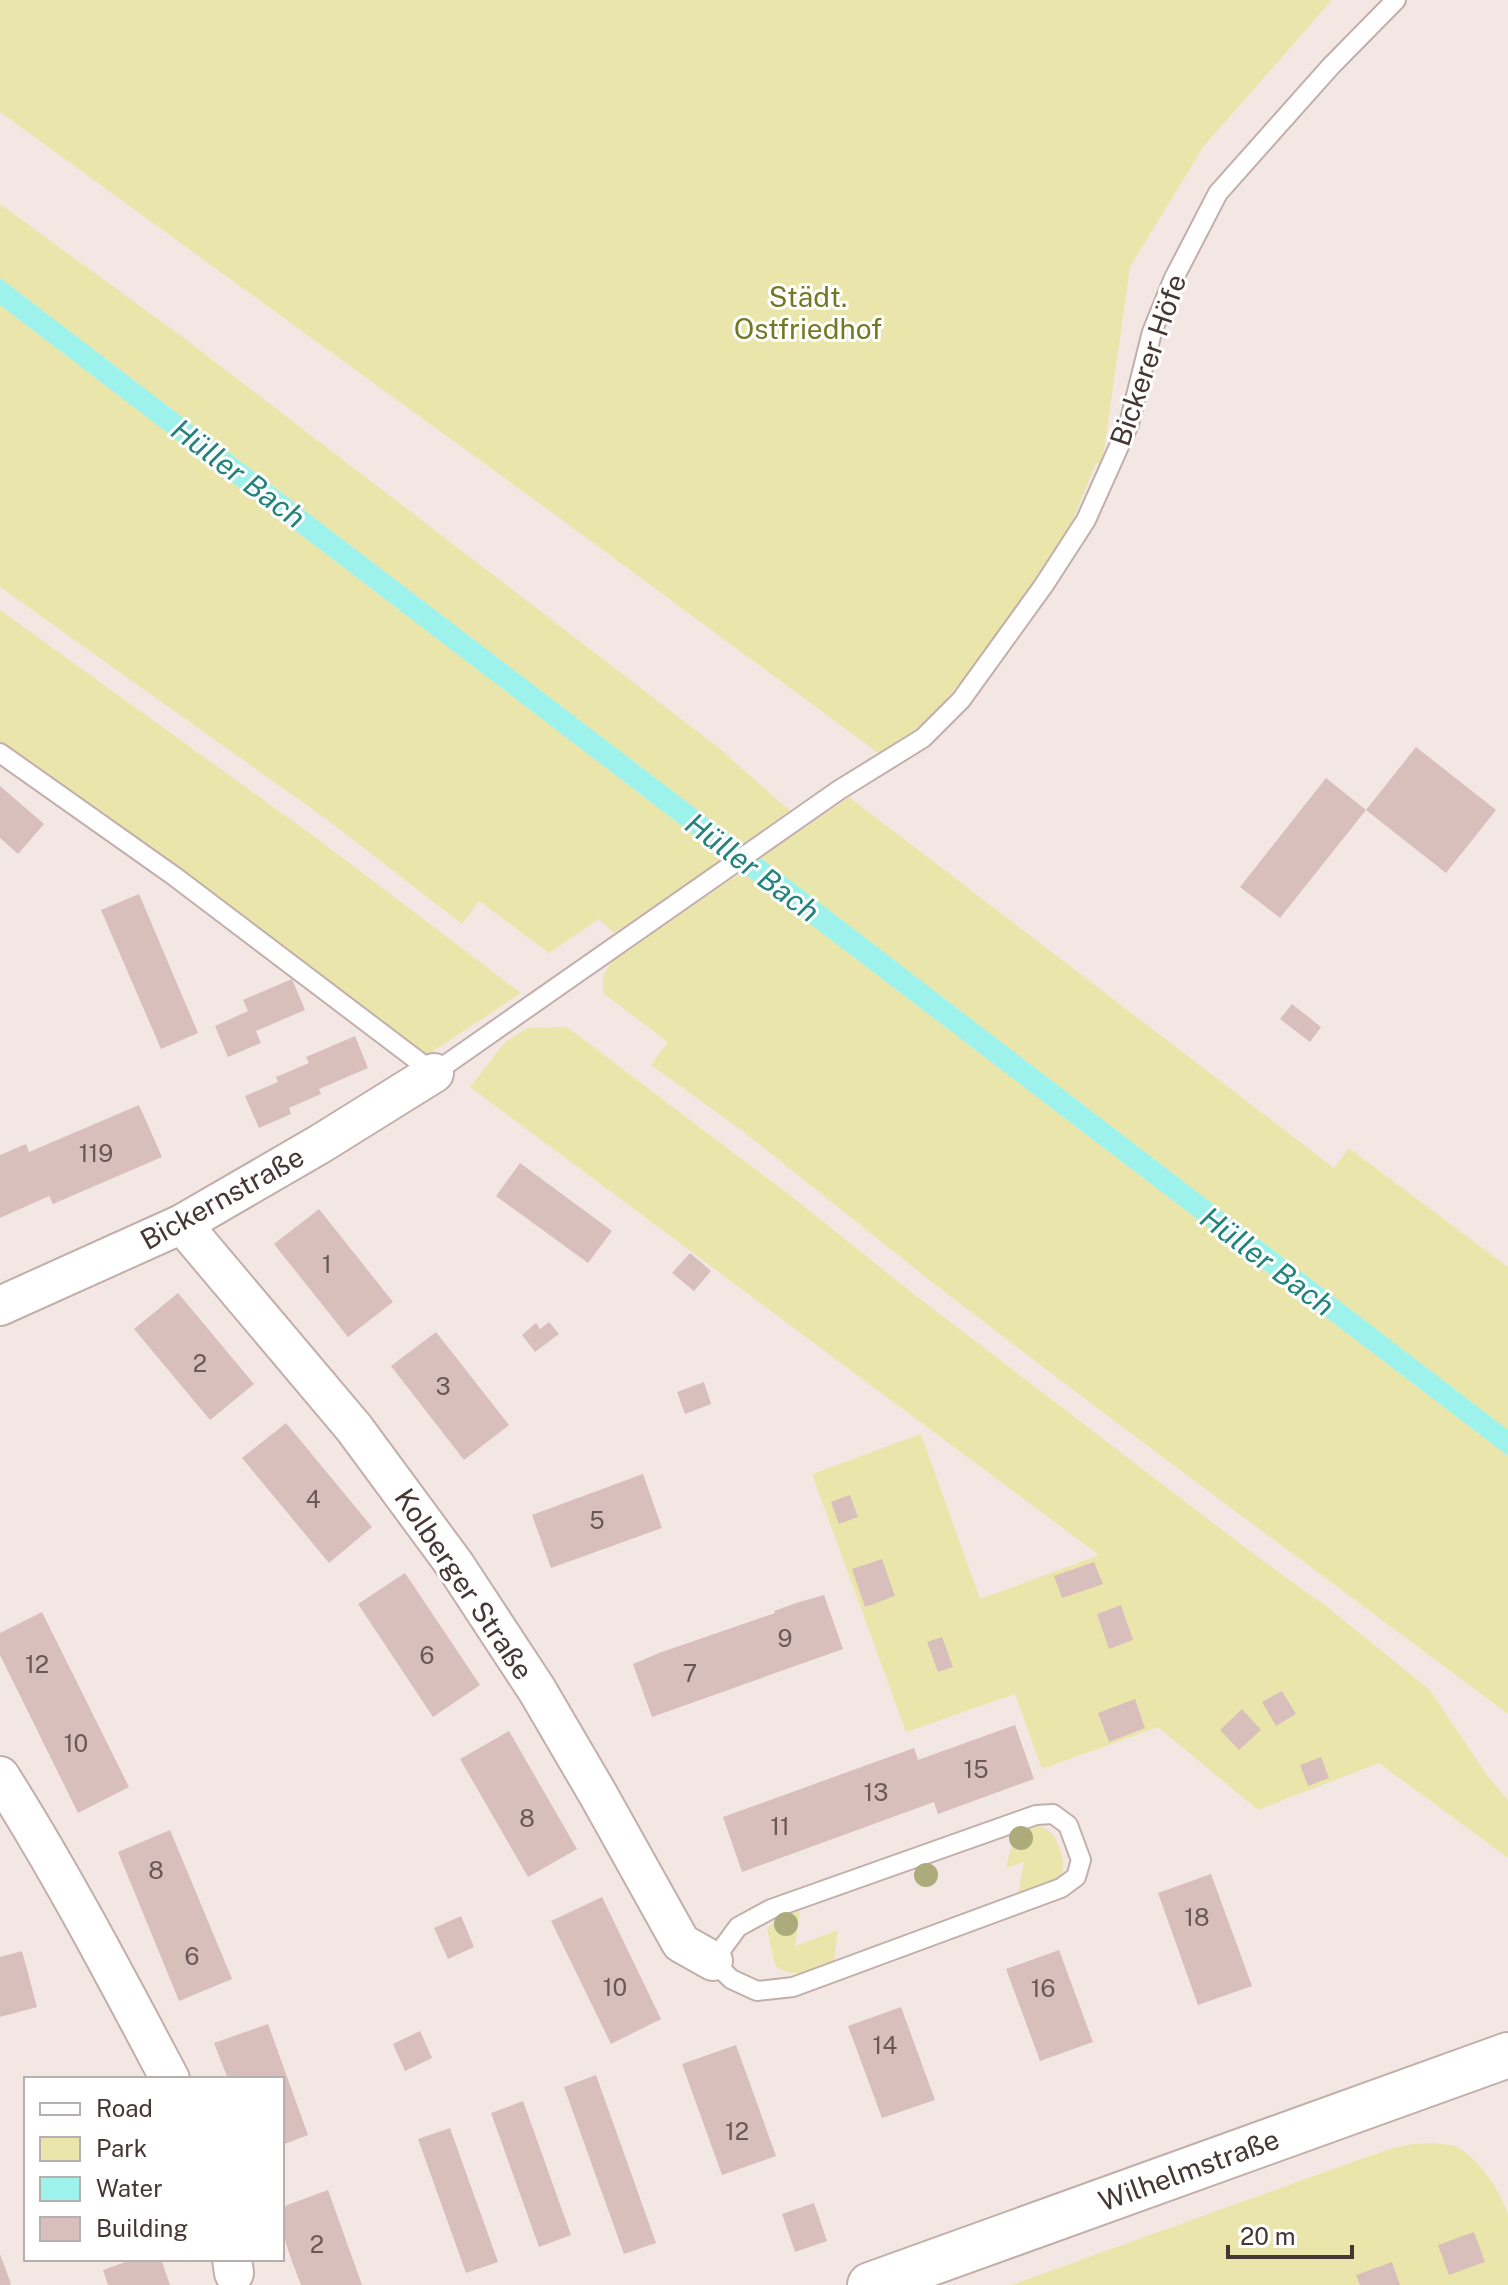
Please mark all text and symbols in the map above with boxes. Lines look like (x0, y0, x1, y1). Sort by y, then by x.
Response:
street label: Bickerer Höfe (1103, 270, 1192, 450)
park label: Städt. Ostfriedhof (734, 280, 882, 345)
water label: Hüller Bach (164, 411, 313, 535)
water label: Hüller Bach (678, 805, 827, 929)
house number: 119 (79, 1139, 113, 1167)
street label: Bickernstraße (134, 1139, 309, 1256)
water label: Hüller Bach (1193, 1199, 1342, 1323)
house number: 1 (322, 1250, 332, 1278)
house number: 2 (193, 1349, 207, 1377)
house number: 3 (435, 1372, 451, 1400)
street label: Kolberger Straße (388, 1482, 541, 1686)
house number: 4 (305, 1485, 321, 1513)
house number: 5 (589, 1506, 605, 1534)
house number: 9 (778, 1624, 793, 1652)
house number: 6 (420, 1641, 434, 1669)
house number: 12 (25, 1650, 49, 1678)
house number: 7 (683, 1659, 697, 1687)
house number: 10 (64, 1729, 88, 1757)
house number: 15 (963, 1755, 989, 1783)
house number: 13 (864, 1778, 888, 1806)
house number: 8 (519, 1804, 535, 1832)
house number: 11 (770, 1812, 790, 1840)
house number: 8 (148, 1856, 164, 1884)
house number: 18 (1184, 1903, 1210, 1931)
house number: 6 (185, 1942, 199, 1970)
house number: 10 (603, 1973, 627, 2001)
house number: 16 (1031, 1974, 1055, 2002)
house number: 14 (873, 2031, 897, 2059)
legend (24, 2077, 284, 2261)
text: Road (96, 2094, 153, 2122)
house number: 12 (725, 2117, 749, 2145)
street label: Wilhelmstraße (1094, 2122, 1284, 2217)
text: Park (96, 2134, 147, 2162)
text: Water (96, 2174, 163, 2202)
scale bar (1228, 2209, 1352, 2259)
text: Building (96, 2214, 188, 2242)
text: 20 m (1240, 2222, 1296, 2250)
house number: 2 (310, 2230, 324, 2258)

